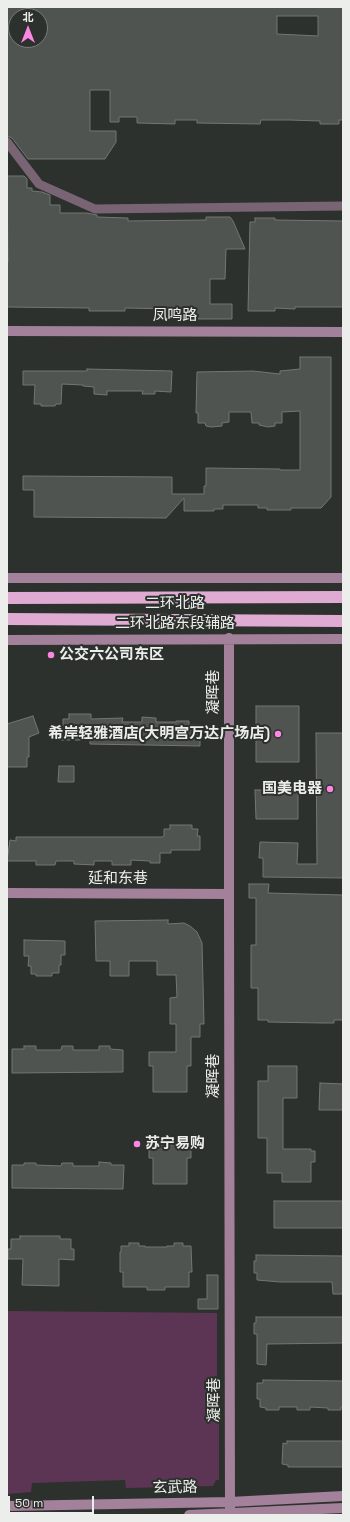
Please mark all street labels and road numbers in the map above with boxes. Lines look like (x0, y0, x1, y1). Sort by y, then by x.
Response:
street label: 凤鸣路 (153, 307, 197, 325)
street label: 二环北路 (145, 595, 205, 613)
street label: 二环北路东段辅路 (115, 615, 235, 633)
street label: 凝晖巷 (205, 670, 223, 714)
street label: 延和东巷 (88, 870, 148, 888)
street label: 凝晖巷 (205, 1054, 223, 1098)
street label: 凝晖巷 (206, 1378, 224, 1422)
street label: 玄武路 (152, 1479, 198, 1497)

